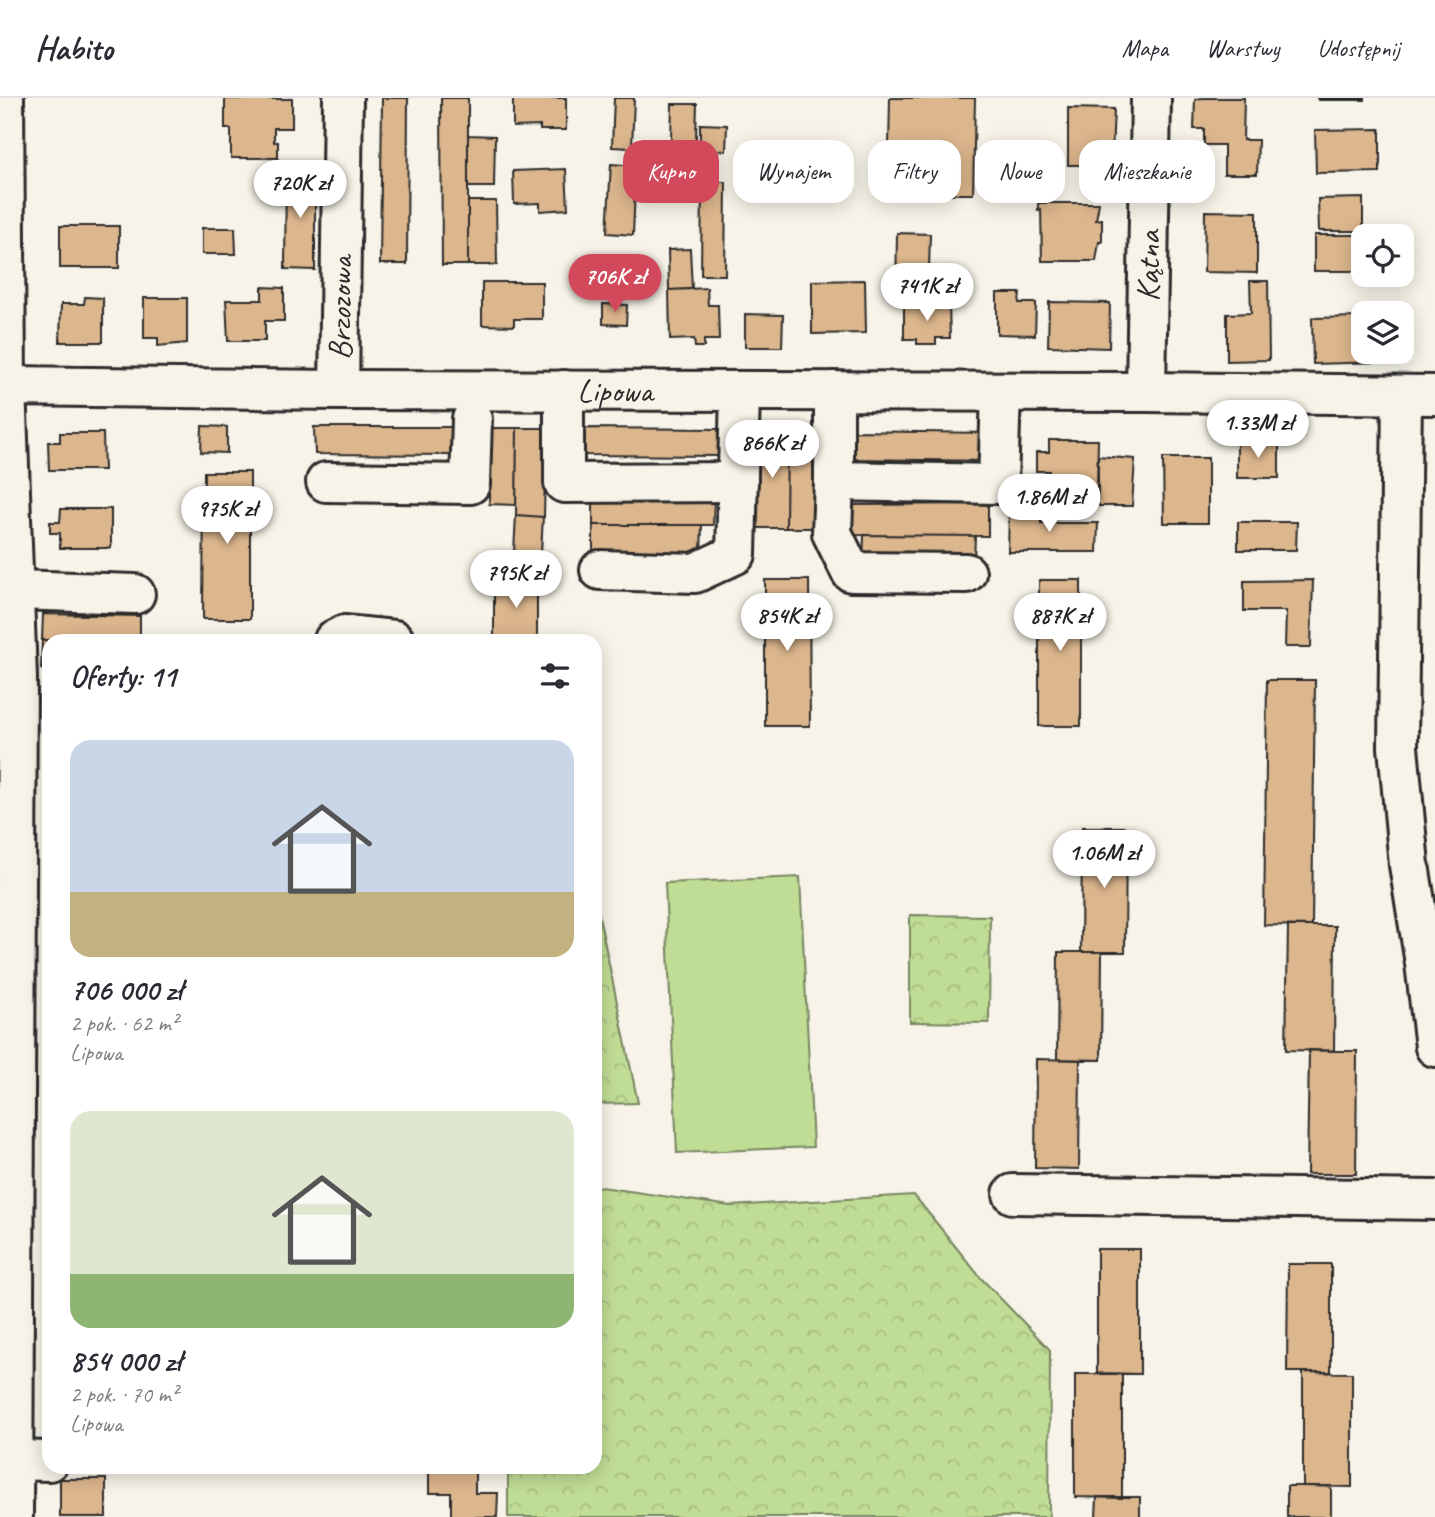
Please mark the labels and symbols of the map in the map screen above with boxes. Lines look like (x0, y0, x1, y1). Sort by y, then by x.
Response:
pin: 720K zł (235, 160, 365, 220)
street label: Kątna (1127, 228, 1170, 302)
street label: Brzozowa (318, 253, 362, 360)
pin: 706K zł (550, 254, 680, 314)
pin: 741K zł (862, 264, 992, 323)
street label: Lipowa (577, 370, 655, 412)
pin: 1.33M zł (1186, 400, 1330, 460)
pin: 866K zł (707, 420, 837, 480)
pin: 1.86M zł (977, 474, 1121, 534)
pin: 975K zł (162, 486, 292, 546)
pin: 795K zł (451, 550, 581, 610)
pin: 854K zł (722, 594, 852, 653)
pin: 887K zł (995, 594, 1125, 653)
pin: 1.06M zł (1032, 830, 1176, 890)

